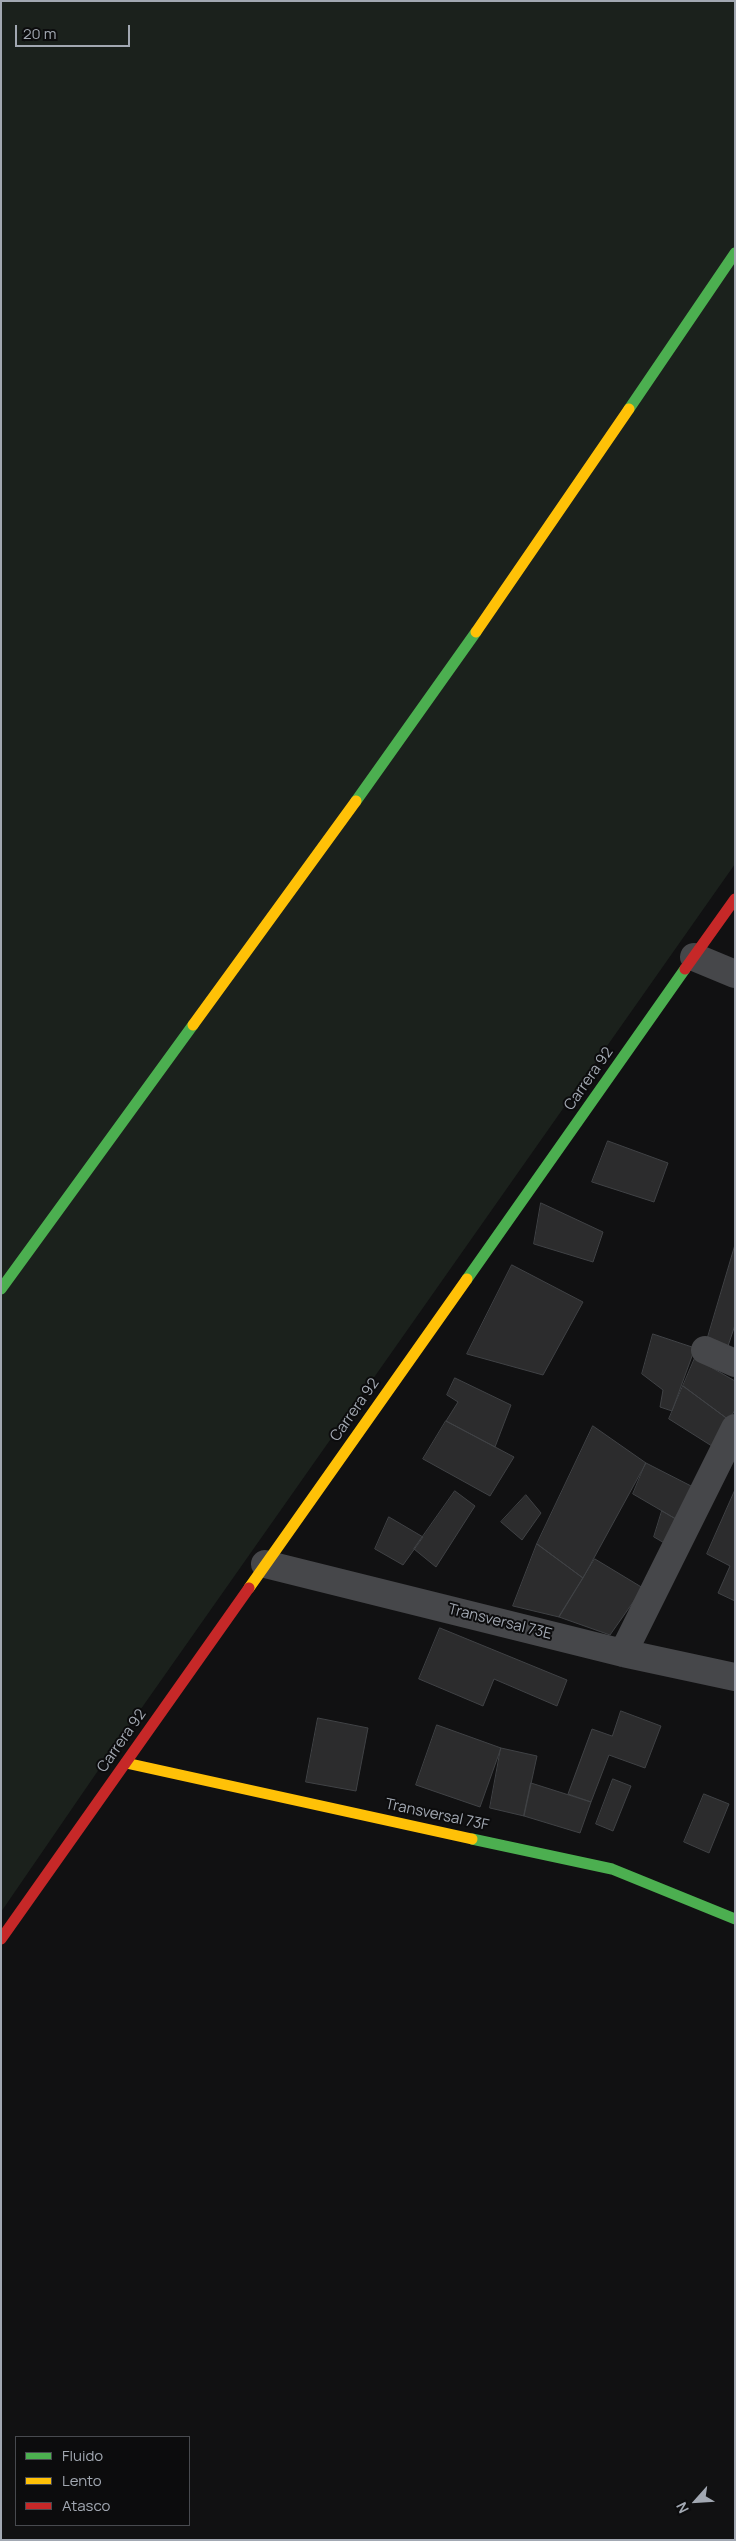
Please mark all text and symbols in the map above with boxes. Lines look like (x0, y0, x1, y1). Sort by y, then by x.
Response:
scale bar (18, 15, 132, 47)
text: 20 m (23, 23, 56, 44)
street label: Carrera 92 (561, 1044, 617, 1114)
street label: Carrera 92 (327, 1375, 383, 1445)
street label: Transversal 73E (446, 1600, 554, 1644)
street label: Carrera 92 (94, 1706, 150, 1776)
street label: Transversal 73F (384, 1795, 490, 1835)
legend (15, 2436, 190, 2526)
text: Fluido (62, 2445, 103, 2466)
text: Lento (62, 2470, 102, 2491)
north arrow (671, 2476, 721, 2526)
text: Atasco (62, 2495, 110, 2516)
text: N (671, 2499, 693, 2516)

